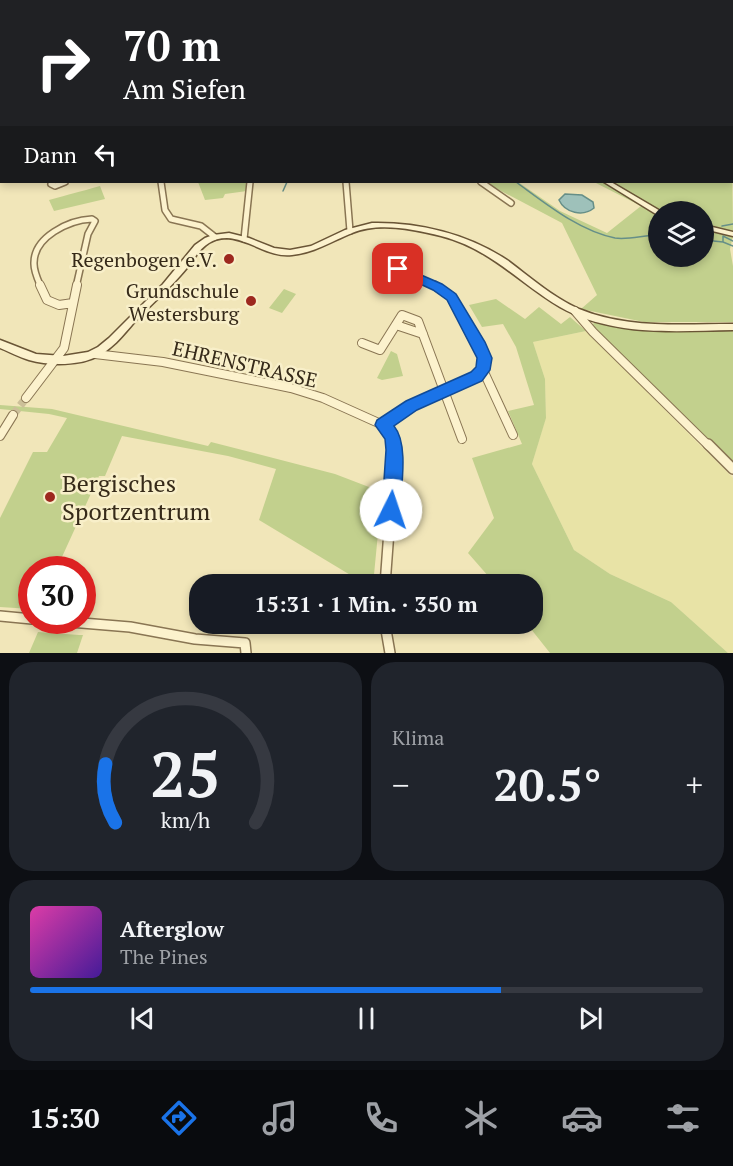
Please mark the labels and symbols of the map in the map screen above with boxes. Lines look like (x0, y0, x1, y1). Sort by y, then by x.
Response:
pin (372, 243, 423, 294)
place label: Regenbogen e.V. (71, 246, 217, 273)
marker: Regenbogen e.V. (222, 252, 236, 266)
place label: Grundschule Westersburg (126, 277, 239, 327)
marker: Grundschule Westersburg (244, 294, 258, 308)
street label: EHRENSTRASSE (170, 334, 320, 394)
place label: Bergisches Sportzentrum (62, 467, 210, 527)
position arrow (359, 478, 423, 542)
marker: Bergisches Sportzentrum (43, 490, 57, 504)
speed limit sign: 30 (18, 556, 96, 634)

